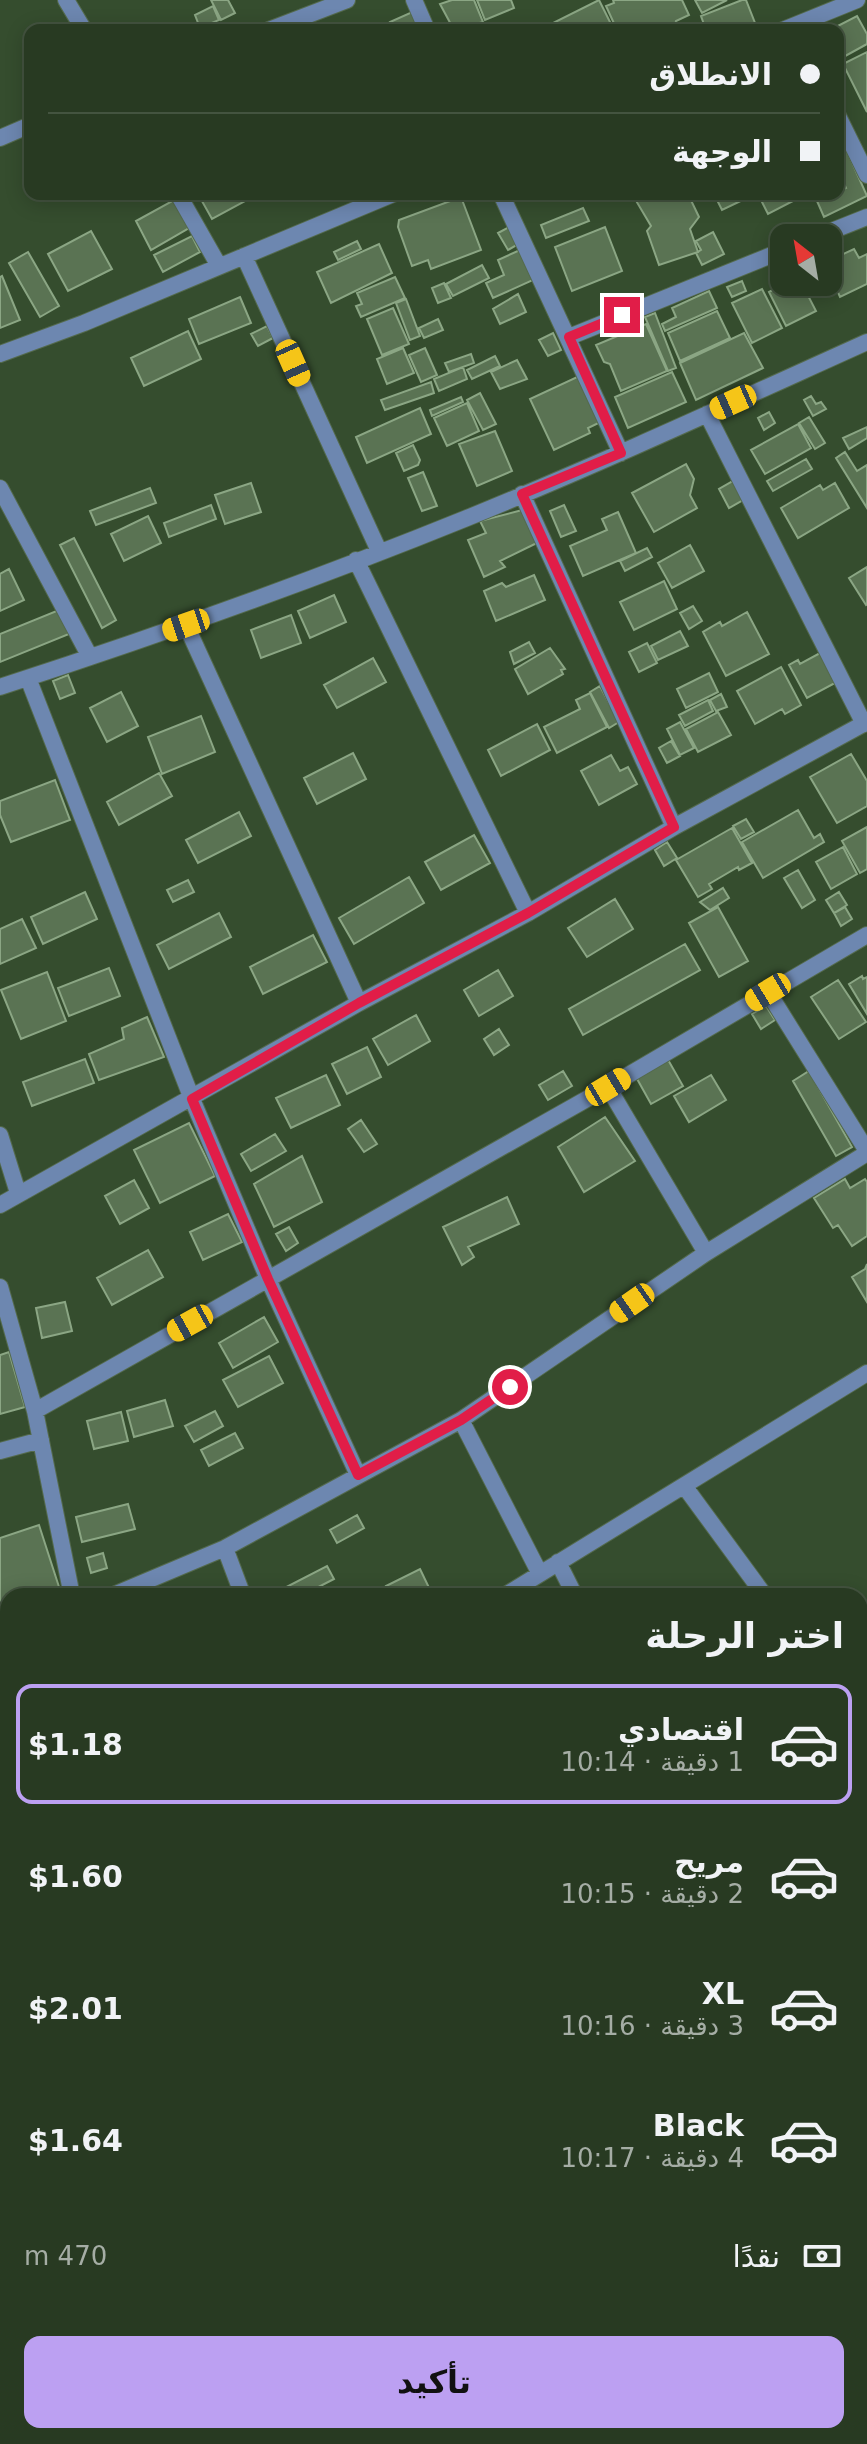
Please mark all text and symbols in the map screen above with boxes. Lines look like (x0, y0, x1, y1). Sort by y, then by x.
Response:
text: الانطلاق (649, 57, 772, 92)
text: الوجهة (672, 134, 772, 169)
north arrow (770, 224, 842, 296)
map controls (770, 224, 842, 296)
route end (604, 297, 640, 333)
car (272, 336, 314, 390)
car (706, 381, 760, 423)
car (159, 606, 213, 644)
car (741, 969, 795, 1015)
car (581, 1064, 635, 1110)
car (605, 1279, 659, 1327)
car (163, 1301, 217, 1345)
route start (492, 1369, 528, 1405)
text: اختر الرحلة (645, 1615, 844, 1656)
icon: car (768, 1708, 840, 1780)
text: اقتصادي (618, 1712, 744, 1747)
text: $1.18 (28, 1727, 123, 1762)
text: 1 دقيقة · 10:14 (561, 1747, 744, 1777)
icon: car (768, 1840, 840, 1912)
text: مريح (674, 1844, 744, 1879)
text: $1.60 (28, 1859, 123, 1894)
text: 2 دقيقة · 10:15 (561, 1879, 744, 1909)
icon: car (768, 1972, 840, 2044)
text: XL (702, 1976, 744, 2011)
text: $2.01 (28, 1991, 123, 2026)
text: 3 دقيقة · 10:16 (561, 2011, 744, 2041)
icon: car (768, 2104, 840, 2176)
text: Black (653, 2108, 744, 2143)
text: $1.64 (28, 2123, 123, 2158)
text: 4 دقيقة · 10:17 (561, 2143, 744, 2173)
icon: cash (800, 2234, 844, 2278)
text: نقدًا (732, 2239, 780, 2274)
text: 470 m (24, 2241, 107, 2271)
button: تأكيد (24, 2336, 844, 2428)

